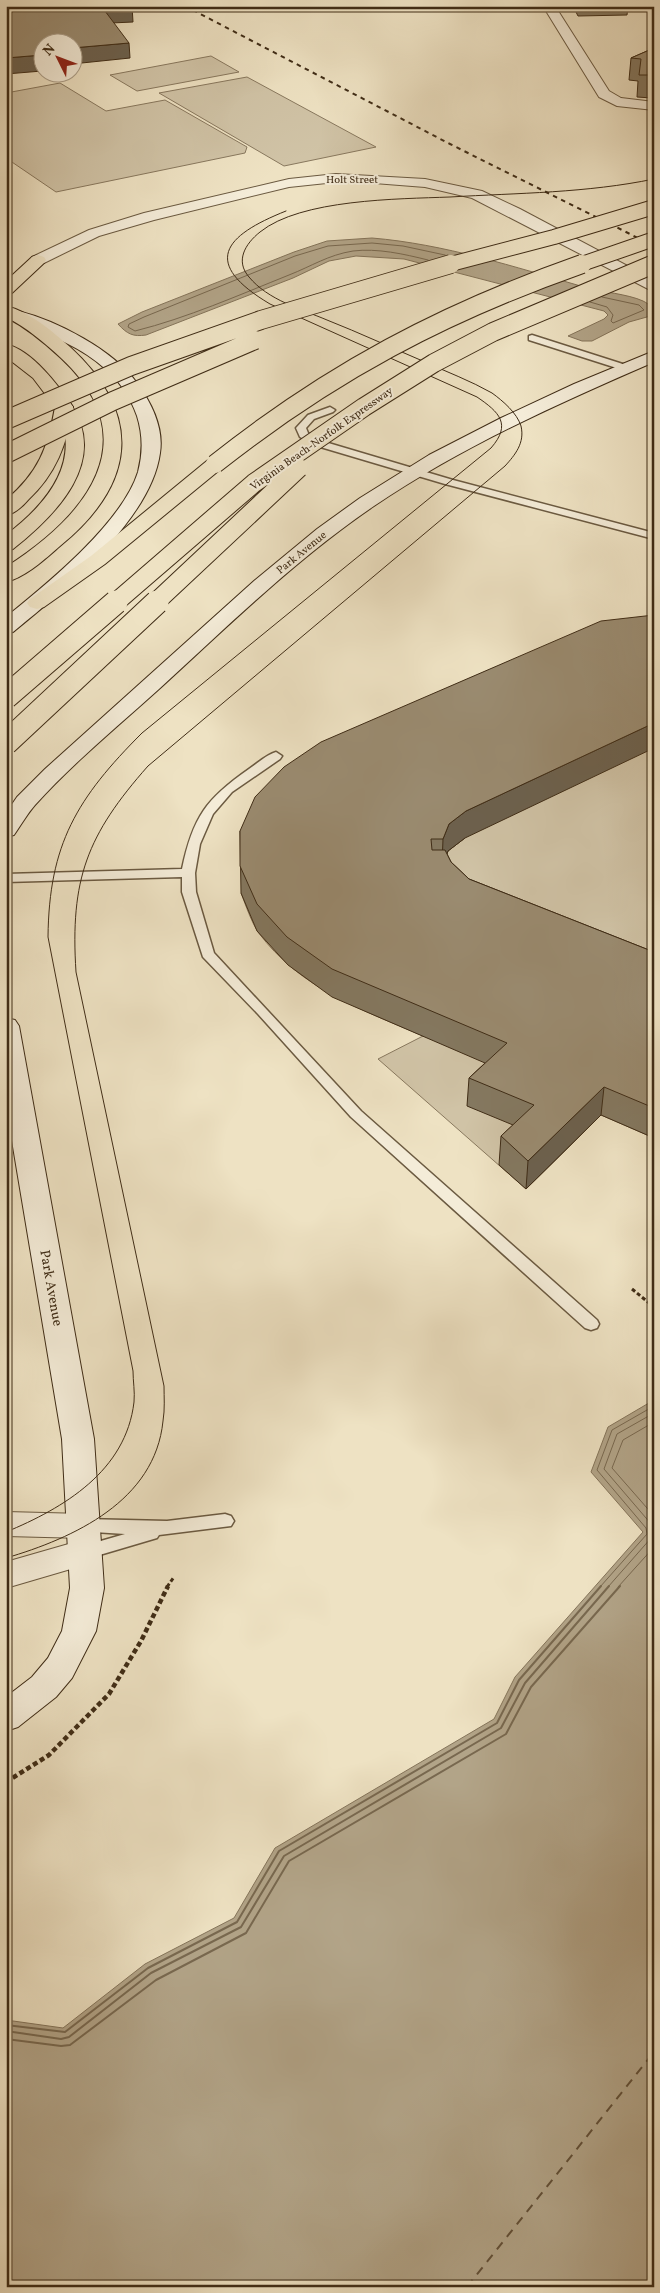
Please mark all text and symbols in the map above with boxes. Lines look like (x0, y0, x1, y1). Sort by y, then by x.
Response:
north arrow (32, 32, 82, 82)
text: N (39, 40, 60, 60)
street label: Holt Street (326, 173, 378, 188)
street label: Virginia Beach-Norfolk Expressway (247, 384, 396, 495)
street label: Park Avenue (274, 528, 330, 578)
street label: Park Avenue (34, 1249, 67, 1328)

